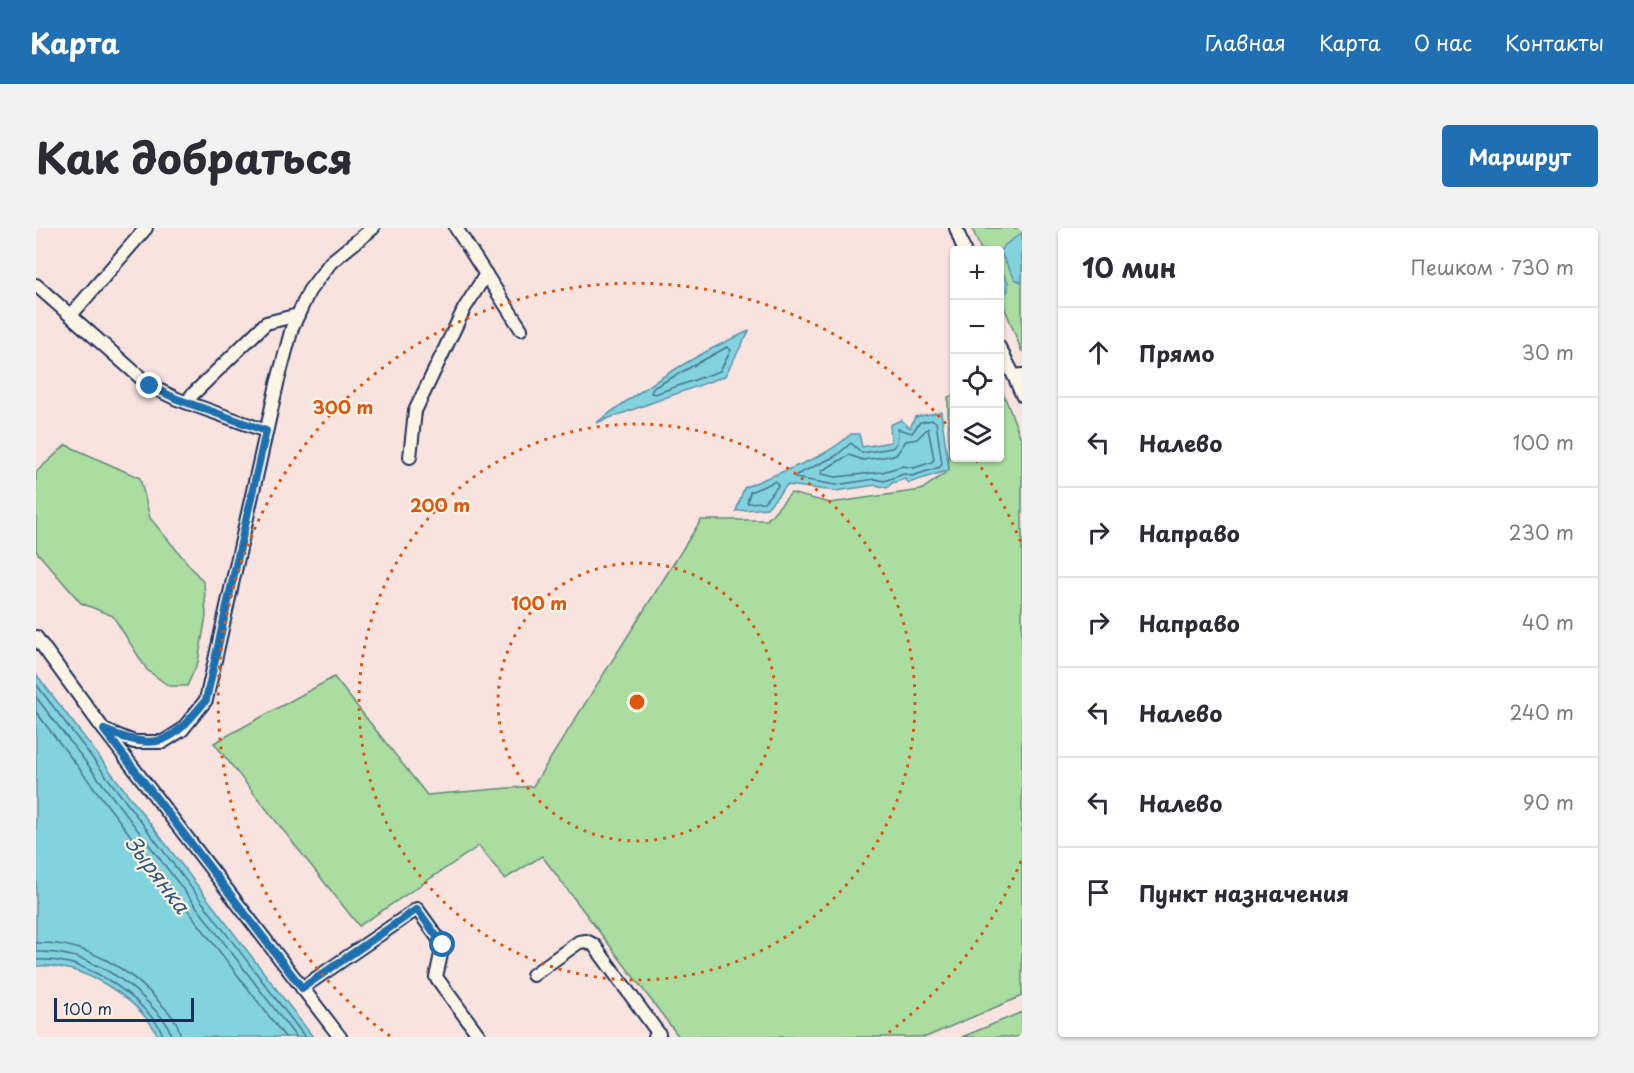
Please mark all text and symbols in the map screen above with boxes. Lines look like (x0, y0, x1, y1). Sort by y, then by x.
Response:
text: Карта (30, 21, 120, 64)
text: Главная (1205, 26, 1286, 58)
text: Карта (1319, 26, 1381, 58)
text: О нас (1414, 26, 1472, 58)
text: Контакты (1505, 26, 1604, 58)
text: Как добраться (36, 125, 353, 188)
button: Маршрут (1442, 125, 1598, 187)
map controls (950, 246, 1004, 462)
button: + (950, 246, 1004, 300)
text: 10 мин (1082, 248, 1177, 287)
text: Пешком · 730 m (1411, 252, 1574, 282)
button: − (950, 300, 1004, 354)
icon: ahead (1082, 336, 1115, 369)
text: Прямо (1139, 336, 1214, 369)
text: 30 m (1521, 337, 1574, 367)
button: locate (950, 354, 1004, 408)
route end (136, 372, 162, 398)
text: 300 m (313, 393, 373, 420)
button: layers (950, 408, 1004, 462)
icon: left (1082, 426, 1115, 459)
text: Налево (1139, 426, 1222, 459)
text: 100 m (1513, 427, 1574, 457)
text: 200 m (410, 491, 470, 518)
icon: right (1082, 516, 1115, 549)
text: Направо (1139, 516, 1240, 549)
text: 230 m (1509, 517, 1574, 547)
text: 100 m (511, 589, 567, 616)
icon: right (1082, 606, 1115, 639)
text: Направо (1139, 606, 1240, 639)
text: 40 m (1522, 607, 1574, 637)
centre of rings (627, 692, 647, 712)
icon: left (1082, 696, 1115, 729)
text: Налево (1139, 696, 1222, 729)
text: 240 m (1509, 697, 1574, 727)
icon: left (1082, 786, 1115, 819)
text: Налево (1139, 786, 1222, 819)
text: 90 m (1523, 787, 1574, 817)
water label: Зырянка (119, 828, 199, 920)
icon: arrive (1082, 876, 1115, 909)
text: Пункт назначения (1139, 876, 1349, 909)
route start (429, 931, 455, 957)
scale bar (54, 995, 194, 1022)
text: 100 m (63, 996, 112, 1020)

